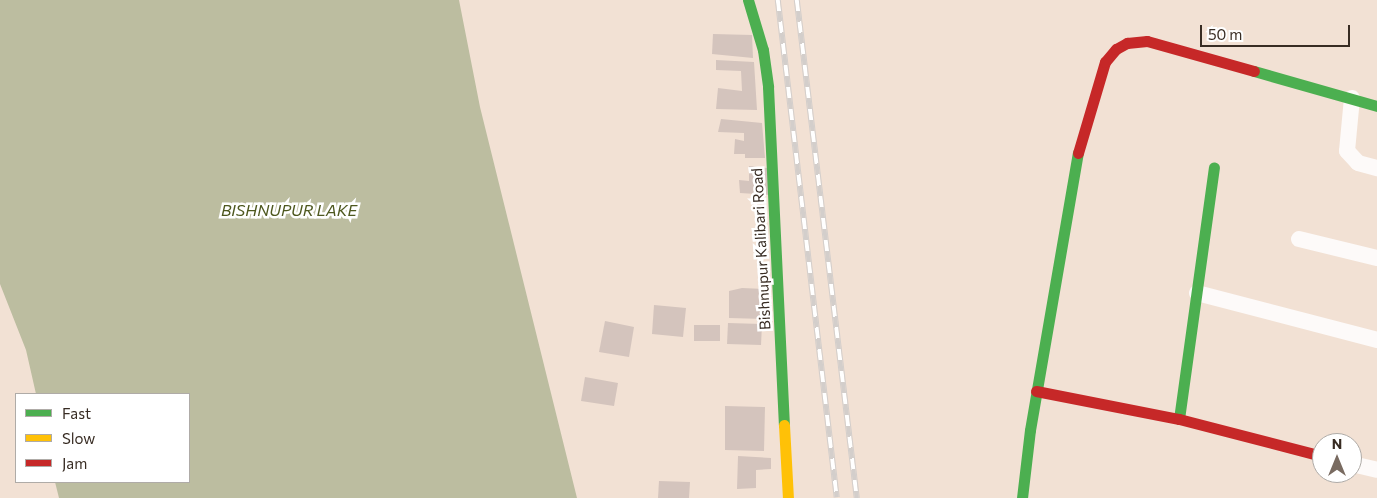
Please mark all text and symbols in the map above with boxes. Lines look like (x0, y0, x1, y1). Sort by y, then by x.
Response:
scale bar (1202, 15, 1352, 47)
text: 50 m (1208, 25, 1242, 43)
street label: Bishnupur Kalibari Road (748, 168, 774, 330)
water label: BISHNUPUR LAKE (221, 200, 357, 220)
legend (15, 393, 190, 483)
text: Fast (62, 404, 91, 422)
text: Slow (62, 429, 95, 447)
north arrow (1312, 433, 1362, 483)
text: N (1332, 435, 1342, 452)
text: Jam (62, 454, 87, 472)

